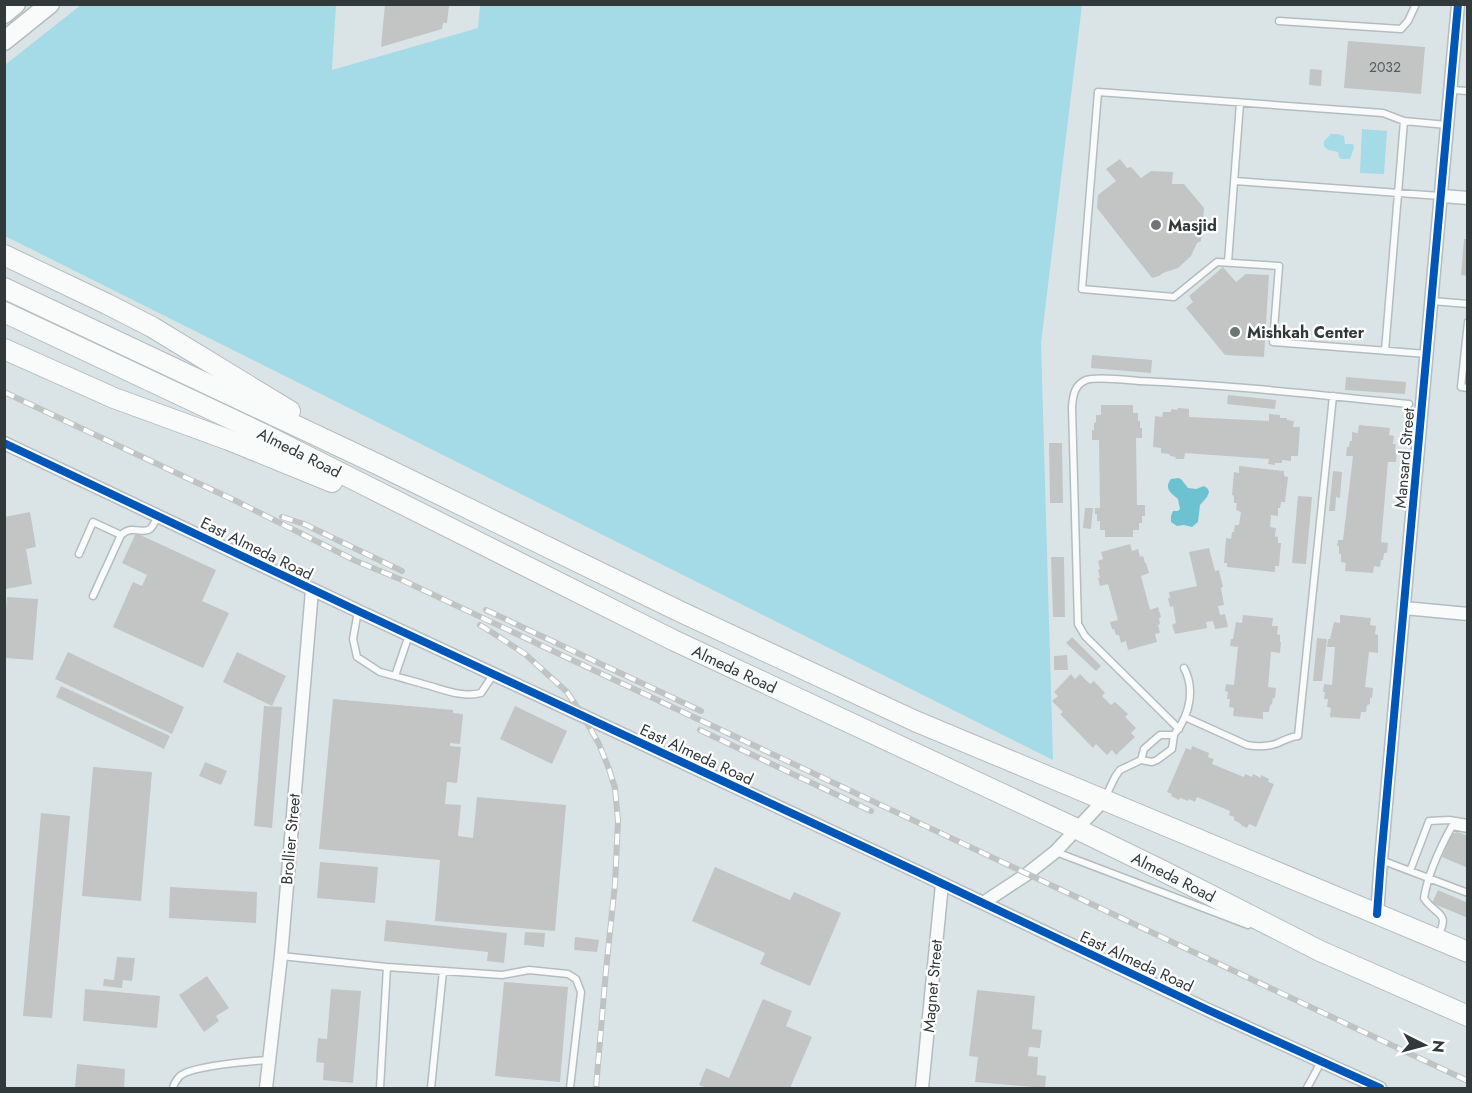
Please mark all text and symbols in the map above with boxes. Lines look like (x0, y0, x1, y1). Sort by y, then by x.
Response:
house number: 2032 (1369, 57, 1401, 77)
place label: Masjid (1168, 214, 1217, 237)
marker: Masjid (1149, 218, 1163, 232)
place label: Mishkah Center (1247, 321, 1365, 344)
marker: Mishkah Center (1228, 325, 1242, 339)
street label: Mansard Street (1389, 407, 1420, 509)
street label: Almeda Road (253, 422, 345, 483)
street label: East Almeda Road (197, 511, 317, 586)
street label: Almeda Road (688, 639, 780, 699)
street label: East Almeda Road (636, 718, 757, 791)
street label: Brollier Street (275, 792, 306, 885)
street label: Almeda Road (1128, 846, 1219, 908)
street label: East Almeda Road (1076, 925, 1197, 998)
street label: Magnet Street (917, 938, 948, 1033)
north arrow (1394, 1015, 1454, 1075)
text: N (1426, 1039, 1451, 1054)

